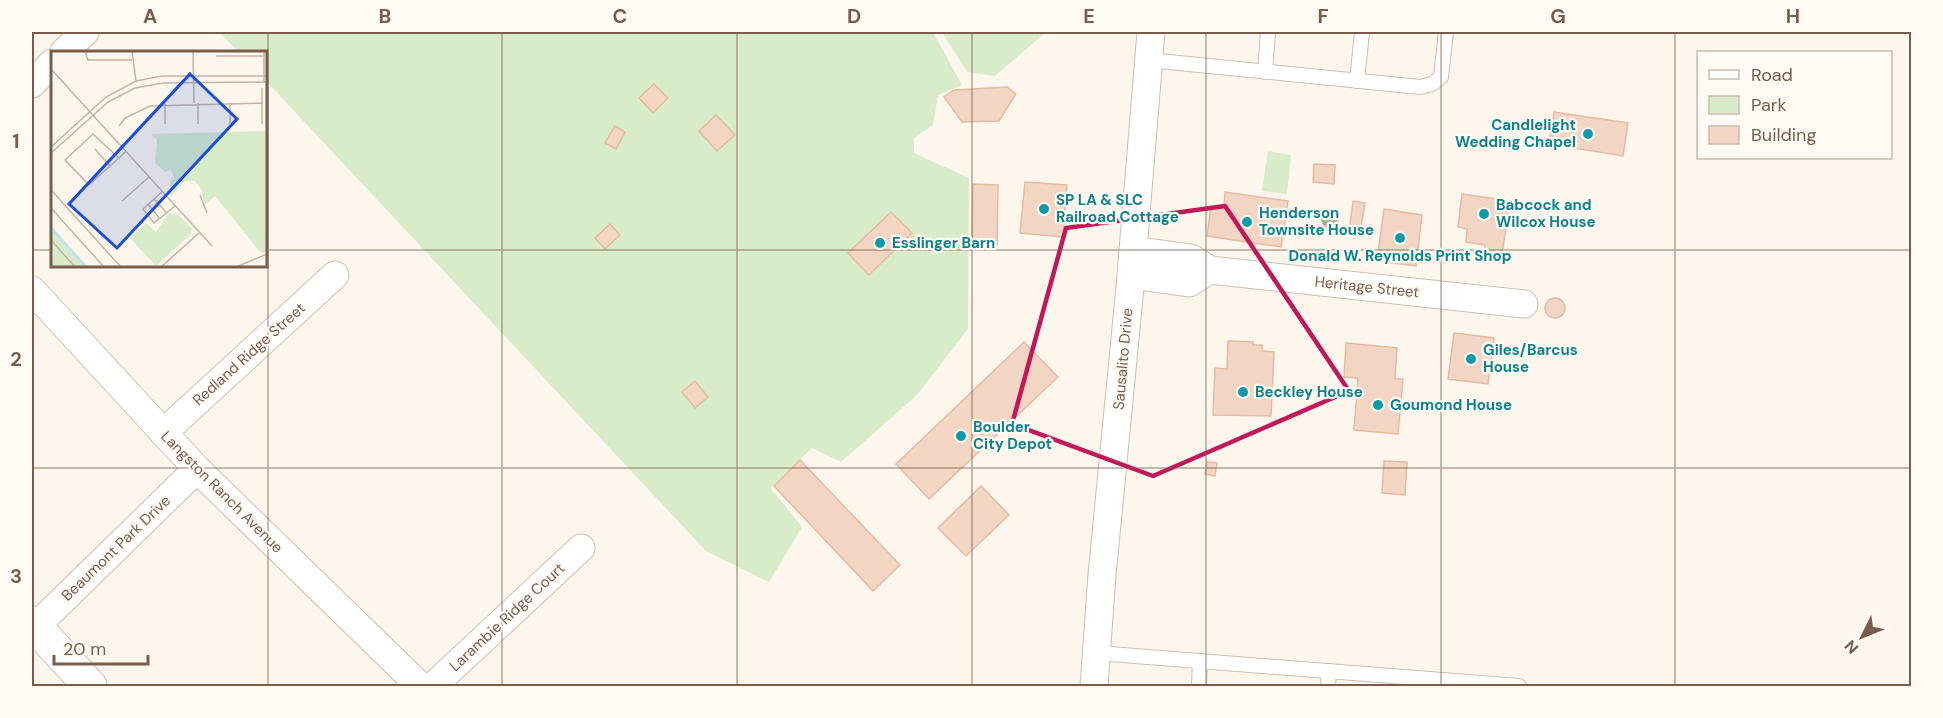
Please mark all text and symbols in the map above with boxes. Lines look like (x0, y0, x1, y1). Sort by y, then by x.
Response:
text: A (143, 3, 157, 29)
text: B (379, 3, 391, 29)
text: C (613, 3, 627, 29)
text: D (847, 3, 861, 29)
text: E (1083, 3, 1095, 29)
text: F (1317, 3, 1329, 29)
text: G (1550, 3, 1566, 29)
text: H (1786, 3, 1800, 29)
inset map (51, 51, 267, 267)
legend (1697, 51, 1892, 159)
text: Road (1751, 63, 1793, 87)
text: Park (1751, 93, 1787, 117)
place label: Candlelight Wedding Chapel (1455, 115, 1576, 152)
text: Building (1751, 123, 1816, 147)
marker: Candlelight Wedding Chapel (1581, 127, 1595, 141)
text: 1 (12, 128, 20, 154)
place label: SP LA & SLC Railroad Cottage (1056, 190, 1179, 227)
place label: Babcock and Wilcox House (1496, 195, 1595, 232)
marker: SP LA & SLC Railroad Cottage (1037, 202, 1051, 216)
place label: Henderson Townsite House (1259, 203, 1374, 240)
marker: Babcock and Wilcox House (1477, 207, 1491, 221)
marker: Henderson Townsite House (1240, 215, 1254, 229)
marker: Donald W. Reynolds Print Shop (1393, 231, 1407, 245)
place label: Esslinger Barn (892, 233, 995, 253)
marker: Esslinger Barn (873, 236, 887, 250)
place label: Donald W. Reynolds Print Shop (1288, 246, 1512, 266)
street label: Heritage Street (1314, 272, 1420, 302)
street label: Redland Ridge Street (188, 298, 310, 410)
street label: Sausalito Drive (1109, 307, 1137, 411)
place label: Giles/Barcus House (1483, 340, 1578, 377)
text: 2 (10, 346, 22, 372)
marker: Giles/Barcus House (1464, 352, 1478, 366)
place label: Beckley House (1255, 382, 1363, 402)
marker: Beckley House (1236, 385, 1250, 399)
place label: Goumond House (1390, 395, 1512, 415)
marker: Goumond House (1371, 398, 1385, 412)
place label: Boulder City Depot (973, 417, 1052, 454)
street label: Langston Ranch Avenue (157, 427, 287, 557)
marker: Boulder City Depot (954, 429, 968, 443)
street label: Beaumont Park Drive (57, 491, 175, 605)
street label: Larambie Ridge Court (445, 558, 569, 676)
text: 3 (10, 563, 22, 589)
north arrow (1832, 607, 1892, 667)
scale bar (54, 628, 148, 666)
text: N (1840, 635, 1863, 658)
text: 20 m (63, 637, 106, 661)

